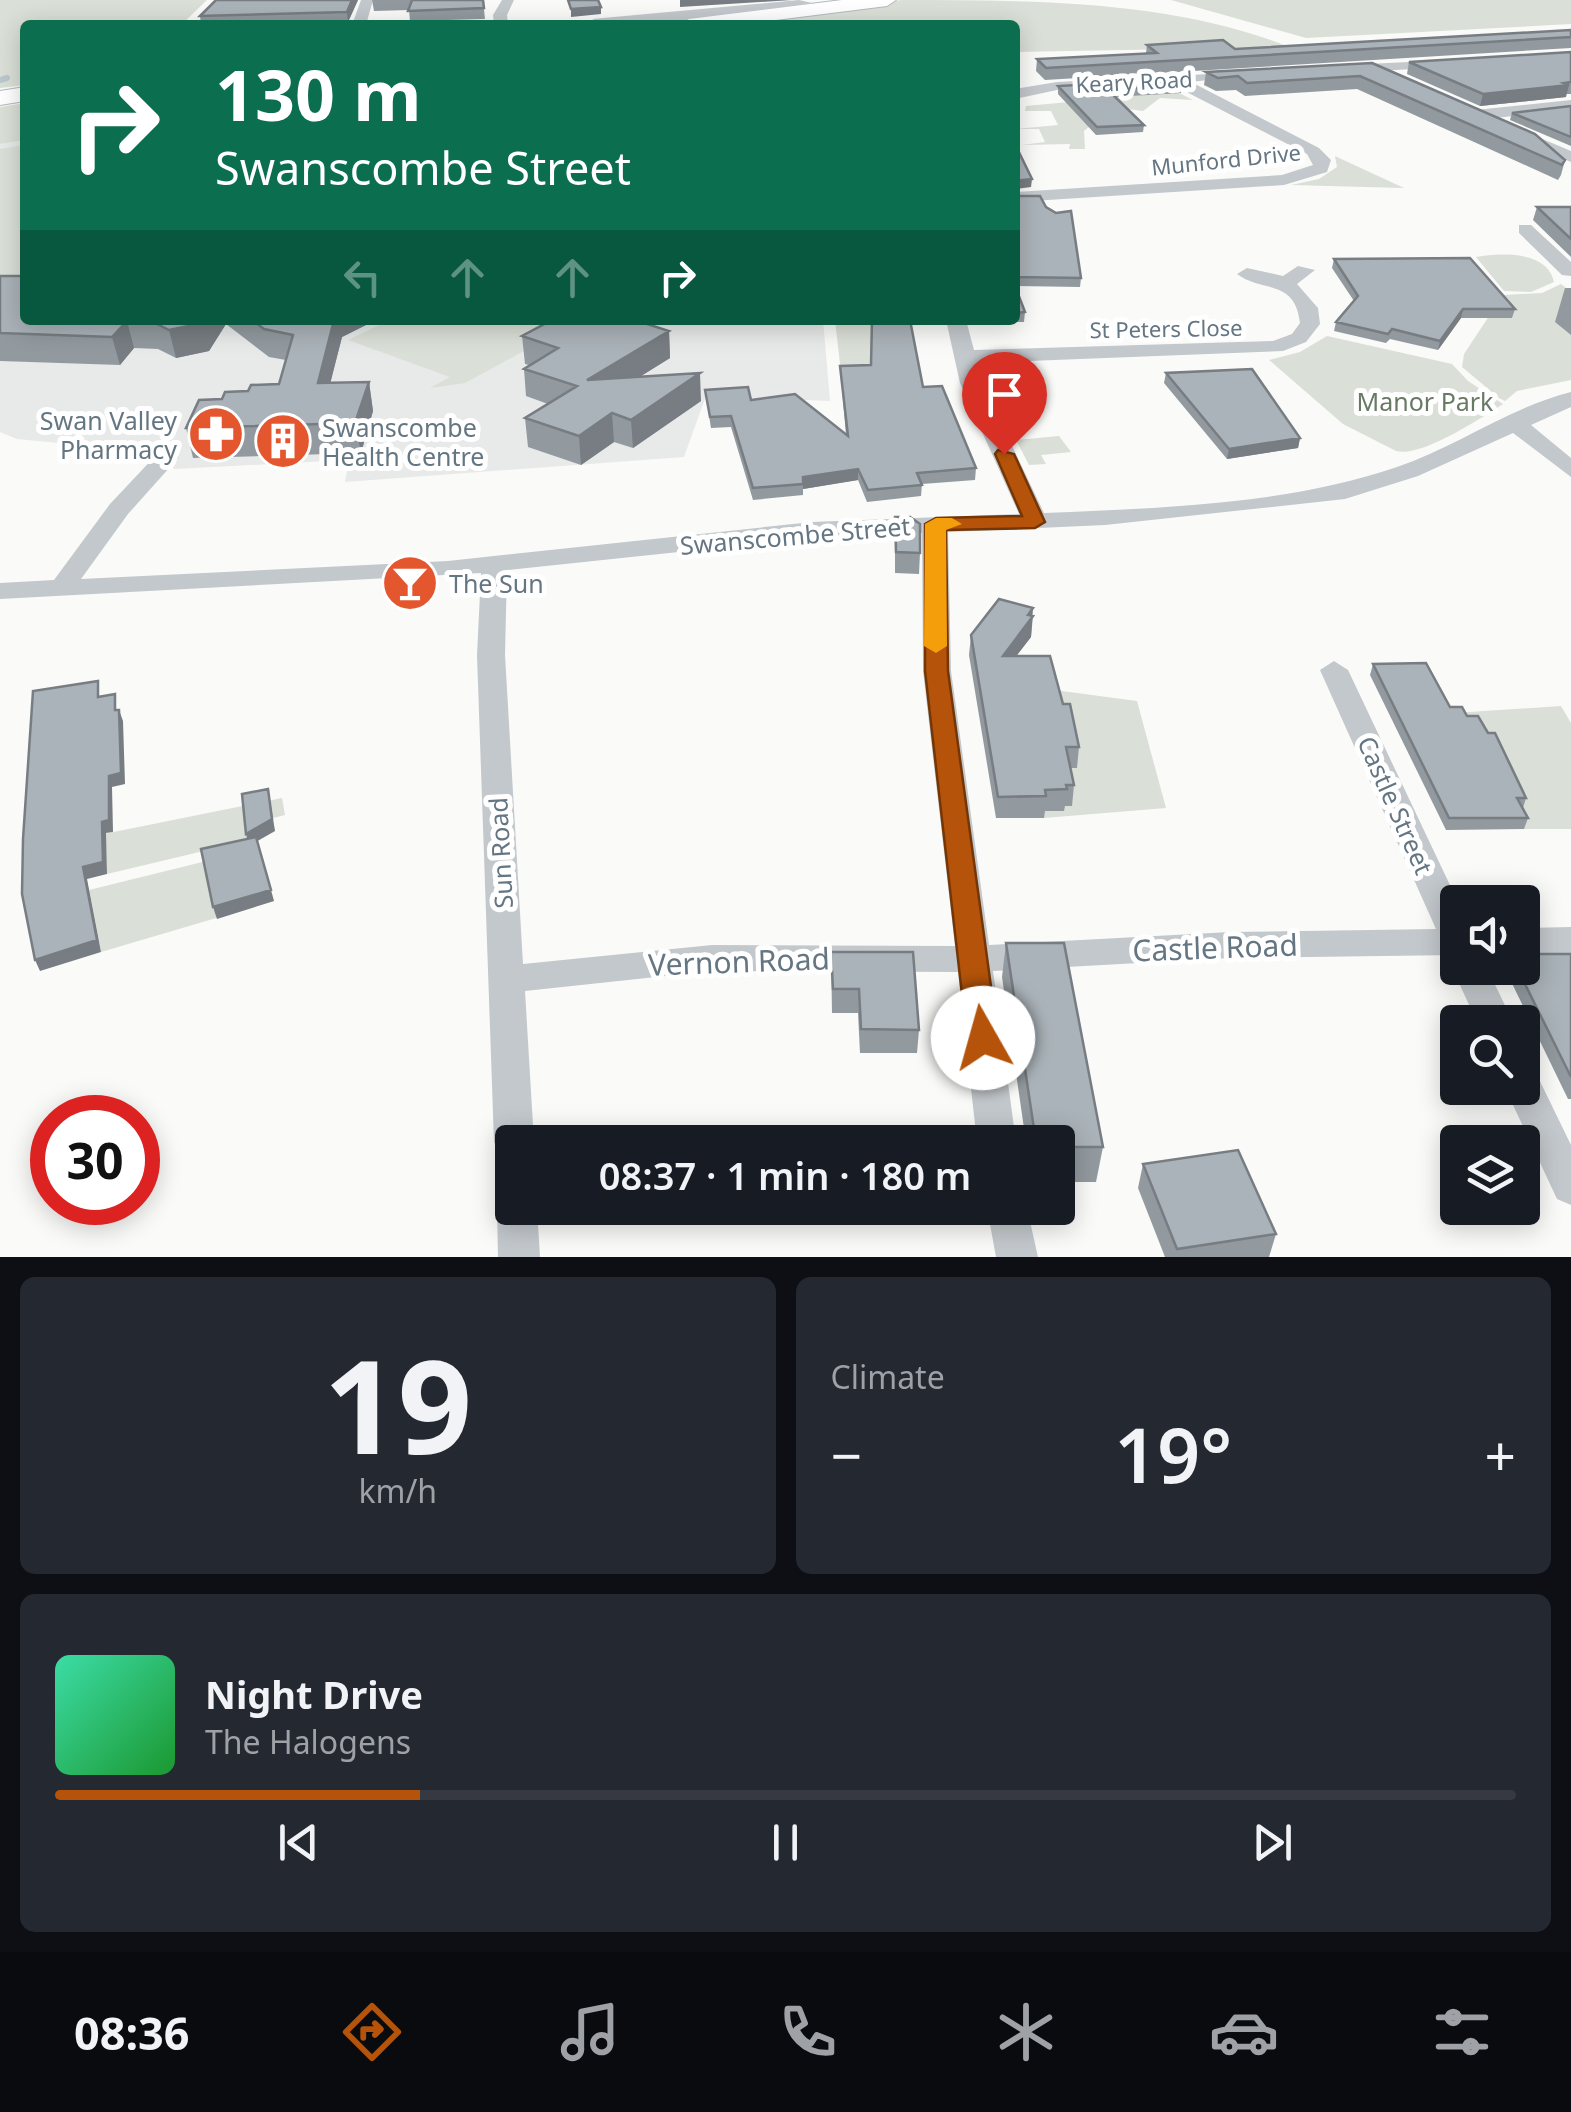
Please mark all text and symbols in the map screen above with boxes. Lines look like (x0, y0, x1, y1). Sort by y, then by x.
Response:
text: 130 m (215, 46, 422, 142)
icon: right (50, 60, 180, 190)
street label: Keary Road (1075, 63, 1193, 99)
street label: Munford Drive (1150, 136, 1302, 182)
text: Swanscombe Street (215, 137, 631, 198)
icon: left (335, 250, 390, 305)
icon: ahead (440, 250, 495, 305)
icon: ahead (545, 250, 600, 305)
icon: right (650, 250, 705, 305)
street label: St Peters Close (1089, 312, 1243, 344)
pin (962, 352, 1047, 455)
icon: arrive (977, 367, 1032, 422)
park label: Manor Park (1357, 384, 1494, 418)
place label: Swan Valley Pharmacy (40, 403, 177, 466)
pharmacy icon: Swan Valley Pharmacy (186, 404, 246, 464)
place label: Swanscombe Health Centre (322, 410, 484, 473)
building icon: Swanscombe Health Centre (253, 411, 313, 471)
street label: Swanscombe Street (678, 508, 912, 562)
bar icon: The Sun (380, 553, 440, 613)
place label: The Sun (449, 566, 544, 600)
street label: Castle Street (1350, 731, 1442, 879)
street label: Sun Road (480, 797, 520, 909)
map controls (1440, 885, 1540, 1225)
button: sound (1440, 885, 1540, 985)
street label: Castle Road (1132, 924, 1298, 970)
street label: Vernon Road (647, 937, 831, 985)
position arrow (931, 986, 1035, 1090)
button: search (1440, 1005, 1540, 1105)
speed limit sign: 30 (30, 1095, 160, 1225)
button: layers (1440, 1125, 1540, 1225)
text: 08:37 · 1 min · 180 m (599, 1149, 971, 1201)
text: 19 (323, 1315, 472, 1492)
text: Climate (831, 1355, 945, 1398)
text: 19° (1114, 1403, 1232, 1505)
text: − (831, 1417, 862, 1492)
text: + (1485, 1417, 1516, 1492)
text: km/h (358, 1469, 437, 1512)
text: Night Drive (205, 1668, 423, 1720)
text: The Halogens (205, 1720, 411, 1763)
icon: previous (271, 1815, 326, 1870)
icon: pause (758, 1815, 813, 1870)
icon: next (1245, 1815, 1300, 1870)
icon: directions (337, 1997, 407, 2067)
icon: music (555, 1997, 625, 2067)
icon: phone (773, 1997, 843, 2067)
icon: climate (991, 1997, 1061, 2067)
icon: car (1209, 1997, 1279, 2067)
icon: filters (1427, 1997, 1497, 2067)
text: 08:36 (74, 2002, 190, 2063)

